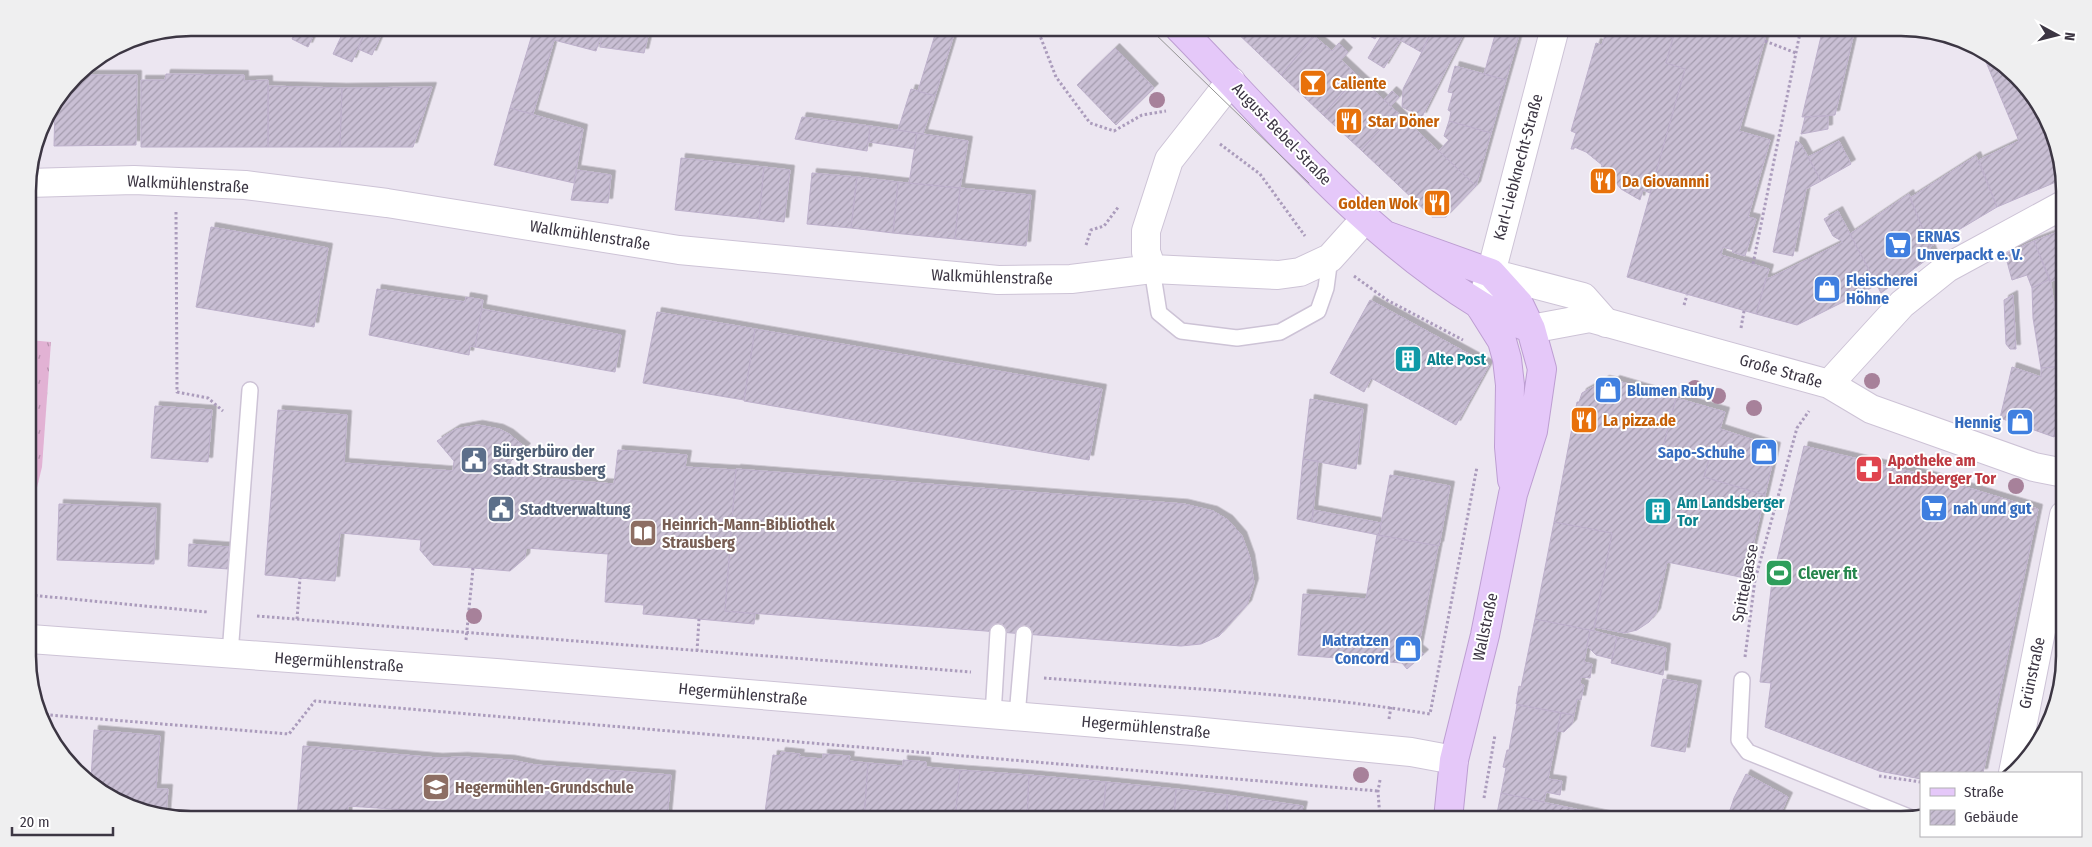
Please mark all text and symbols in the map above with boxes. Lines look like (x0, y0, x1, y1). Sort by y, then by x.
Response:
north arrow (2032, 10, 2082, 60)
text: N (2060, 31, 2078, 42)
bar icon: Caliente (1298, 68, 1328, 98)
place label: Caliente (1332, 74, 1386, 93)
street label: August-Bebel-Straße (1228, 79, 1336, 189)
street label: Karl-Liebknecht-Straße (1489, 92, 1547, 242)
restaurant icon: Star Döner (1334, 106, 1364, 136)
place label: Star Döner (1368, 112, 1439, 131)
restaurant icon: Da Giovannni (1588, 166, 1618, 196)
street label: Walkmühlenstraße (127, 171, 249, 197)
place label: Da Giovannni (1622, 172, 1709, 191)
restaurant icon: Golden Wok (1422, 188, 1452, 218)
place label: Golden Wok (1338, 194, 1419, 213)
street label: Walkmühlenstraße (528, 216, 652, 254)
place label: ERNAS Unverpackt e. V. (1917, 227, 2023, 264)
supermarket icon: ERNAS Unverpackt e. V. (1883, 230, 1913, 260)
street label: Walkmühlenstraße (931, 265, 1053, 289)
place label: Fleischerei Höhne (1846, 271, 1918, 308)
shop icon: Fleischerei Höhne (1812, 274, 1842, 304)
building icon: Alte Post (1393, 344, 1423, 374)
place label: Alte Post (1426, 350, 1487, 369)
street label: Große Straße (1737, 350, 1825, 392)
shop icon: Blumen Ruby (1593, 375, 1623, 405)
place label: Blumen Ruby (1627, 381, 1715, 400)
restaurant icon: La pizza.de (1569, 405, 1599, 435)
shop icon: Hennig (2005, 407, 2035, 437)
place label: La pizza.de (1603, 411, 1676, 430)
place label: Hennig (1954, 413, 2001, 432)
shop icon: Sapo-Schuhe (1749, 437, 1779, 467)
place label: Bürgerbüro der Stadt Strausberg (493, 442, 605, 479)
place label: Sapo-Schuhe (1658, 443, 1745, 462)
public building icon: Bürgerbüro der Stadt Strausberg (459, 445, 489, 475)
place label: Apotheke am Landsberger Tor (1887, 451, 1996, 488)
pharmacy icon: Apotheke am Landsberger Tor (1854, 454, 1884, 484)
place label: Am Landsberger Tor (1676, 493, 1785, 530)
supermarket icon: nah und gut (1919, 493, 1949, 523)
public building icon: Stadtverwaltung (486, 494, 516, 524)
building icon: Am Landsberger Tor (1643, 496, 1673, 526)
place label: nah und gut (1953, 499, 2032, 518)
place label: Stadtverwaltung (520, 500, 631, 519)
place label: Heinrich-Mann-Bibliothek Strausberg (662, 515, 836, 552)
library icon: Heinrich-Mann-Bibliothek Strausberg (628, 518, 658, 548)
street label: Spittelgasse (1728, 542, 1762, 624)
sports icon: Clever fit (1764, 558, 1794, 588)
place label: Clever fit (1798, 564, 1858, 583)
street label: Wallstraße (1469, 591, 1501, 663)
place label: Matratzen Concord (1322, 631, 1389, 668)
shop icon: Matratzen Concord (1393, 634, 1423, 664)
street label: Grünstraße (2015, 635, 2049, 711)
street label: Hegermühlenstraße (274, 648, 404, 676)
street label: Hegermühlenstraße (678, 679, 808, 709)
street label: Hegermühlenstraße (1081, 712, 1211, 742)
school or university icon: Hegermühlen-Grundschule (421, 772, 451, 802)
legend (1920, 772, 2082, 837)
place label: Hegermühlen-Grundschule (455, 778, 634, 797)
text: Straße (1964, 783, 2004, 801)
scale bar (12, 804, 114, 836)
text: Gebäude (1964, 808, 2019, 826)
text: 20 m (20, 813, 50, 831)

